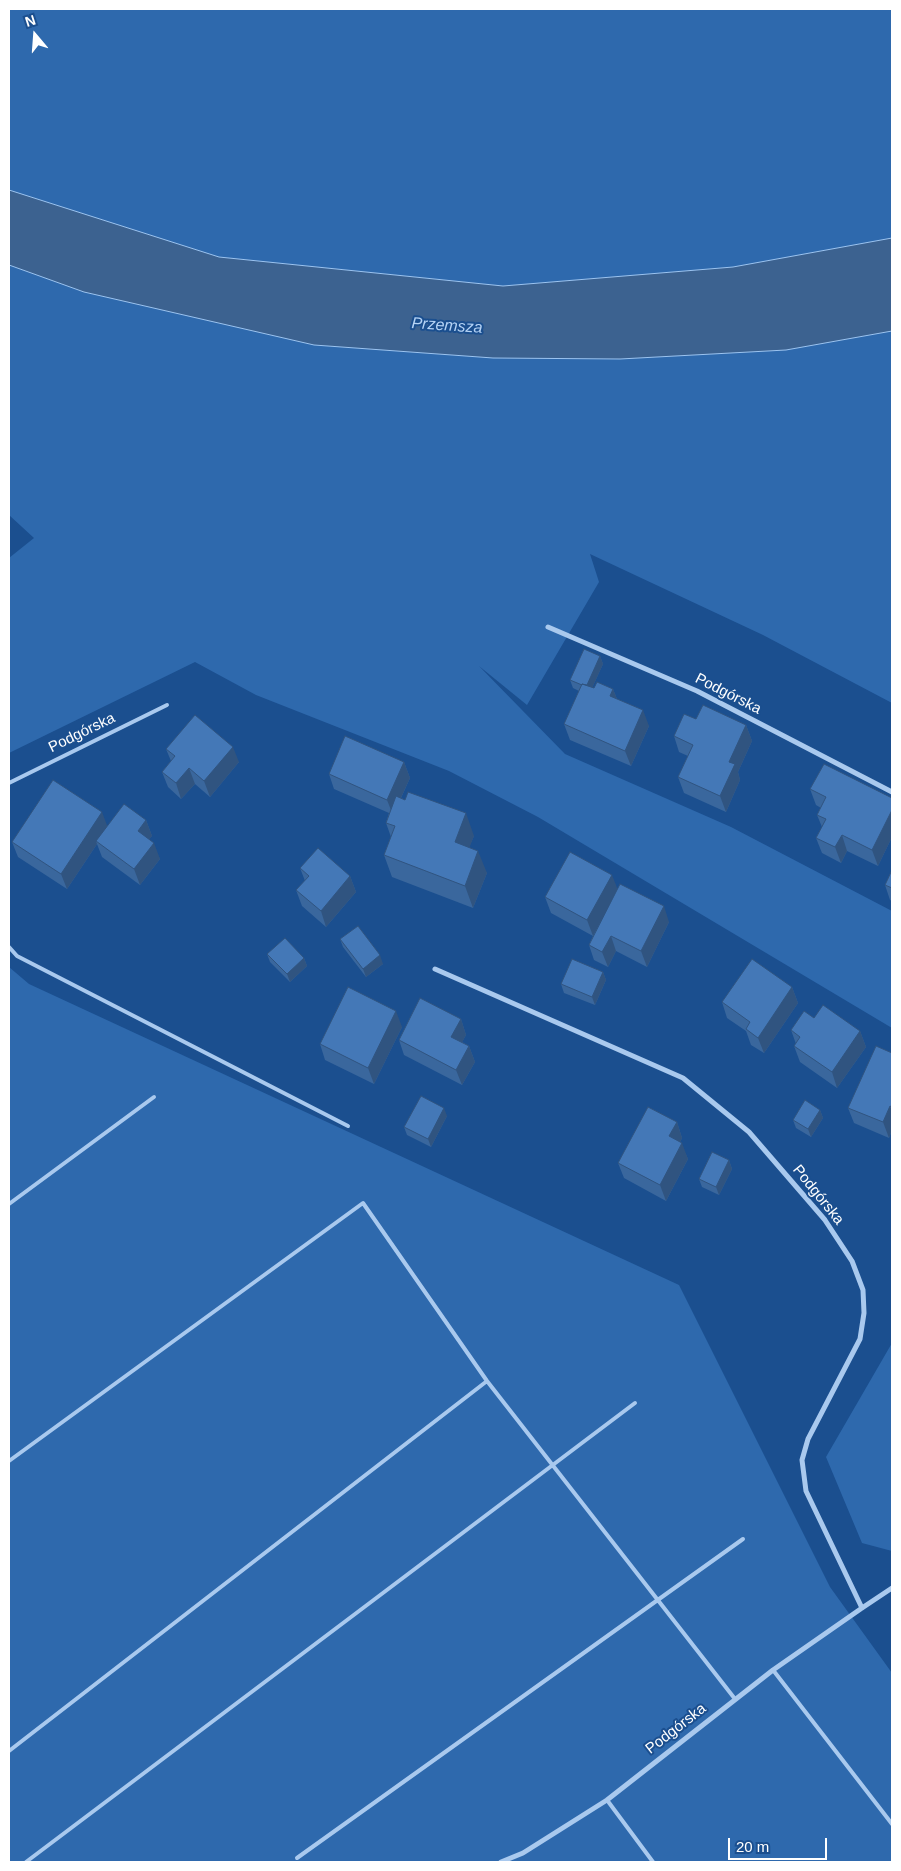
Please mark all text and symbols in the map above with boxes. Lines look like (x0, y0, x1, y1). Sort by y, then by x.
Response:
north arrow (10, 10, 60, 60)
text: N (23, 12, 38, 30)
water label: Przemsza (411, 314, 483, 338)
street label: Podgórska (692, 670, 764, 718)
street label: Podgórska (46, 709, 118, 757)
street label: Podgórska (788, 1161, 848, 1229)
street label: Podgórska (642, 1700, 710, 1758)
scale bar (731, 1828, 830, 1860)
text: 20 m (736, 1838, 769, 1855)

